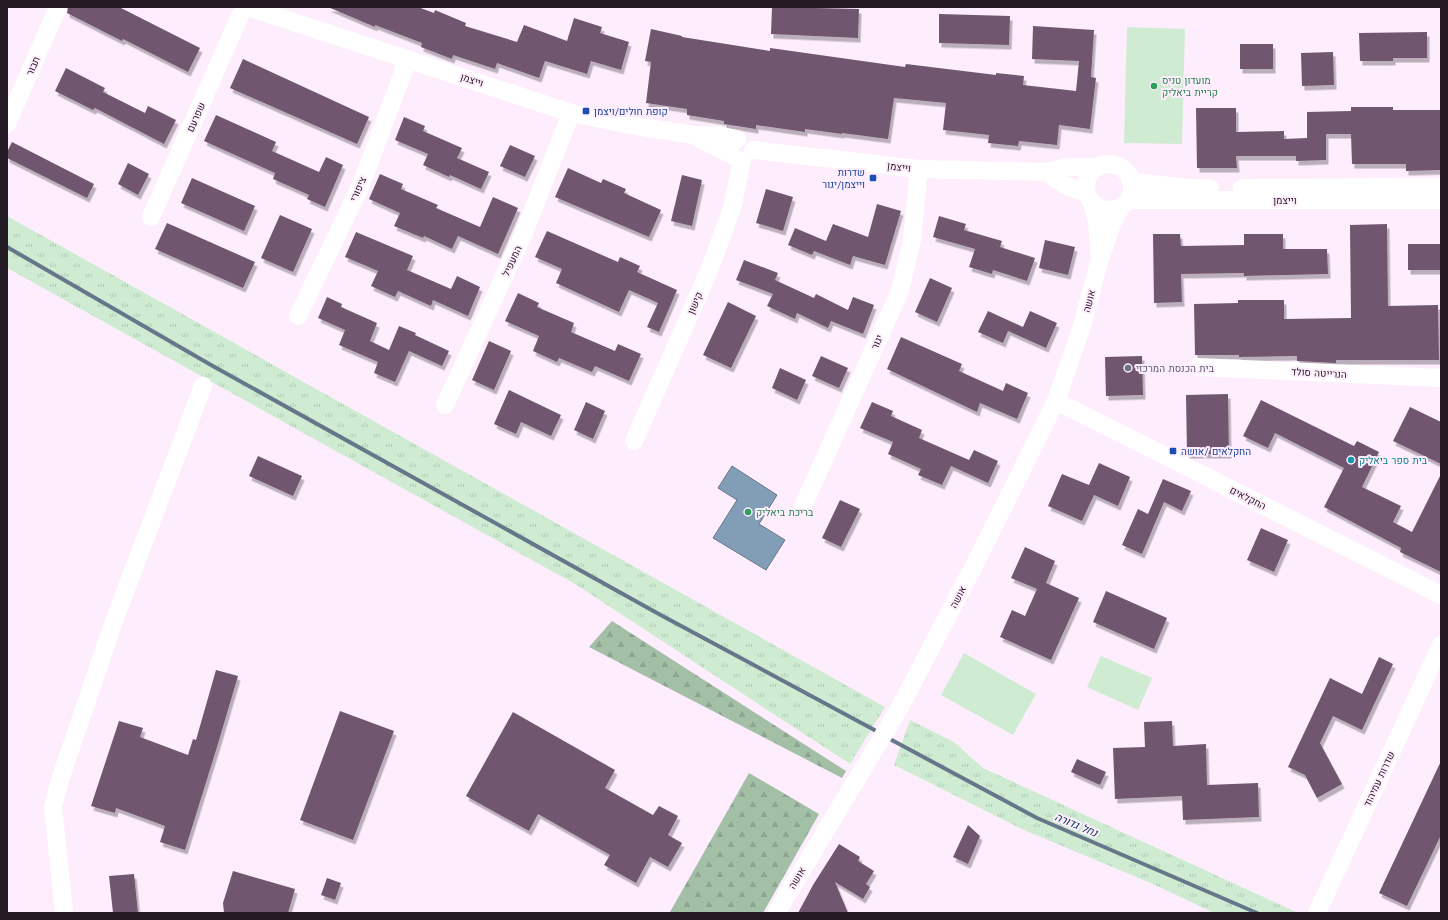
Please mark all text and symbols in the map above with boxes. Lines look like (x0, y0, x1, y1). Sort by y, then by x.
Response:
street label: תבור (24, 55, 42, 77)
street label: וייצמן (459, 71, 485, 89)
place label: מועדון טניס קריית ביאליק (1162, 75, 1218, 98)
marker: מועדון טניס קריית ביאליק (1149, 81, 1159, 91)
street label: שפרעם (185, 100, 207, 134)
marker: קופת חולים/ויצמן (581, 106, 591, 116)
place label: קופת חולים/ויצמן (594, 106, 668, 117)
street label: וייצמן (887, 160, 911, 174)
place label: שדרות וייצמן/יגור (822, 167, 865, 190)
marker: שדרות וייצמן/יגור (868, 173, 878, 183)
street label: ציפורי (348, 175, 368, 203)
street label: וייצמן (1273, 195, 1297, 206)
street label: המעפיל (500, 244, 524, 278)
street label: אושה (1081, 288, 1097, 314)
street label: קישון (685, 290, 705, 316)
street label: יגור (869, 333, 885, 351)
marker: בית הכנסת המרכזי (1123, 363, 1133, 373)
place label: בית הכנסת המרכזי (1136, 363, 1215, 374)
street label: הנרייטה סולד (1291, 366, 1347, 380)
marker: החקלאים /אושה (1168, 446, 1178, 456)
place label: החקלאים /אושה (1181, 446, 1251, 457)
marker: בית ספר ביאליק (1346, 455, 1356, 465)
place label: בית ספר ביאליק (1359, 455, 1428, 466)
street label: החקלאים (1228, 484, 1268, 512)
marker: בריכת ביאליק (743, 507, 753, 517)
place label: בריכת ביאליק (756, 507, 814, 518)
street label: אושה (948, 584, 968, 610)
street label: שדרות עמיהוד (1361, 750, 1397, 808)
water label: נחל גדורה (1053, 810, 1100, 840)
street label: אושה (786, 865, 808, 891)

